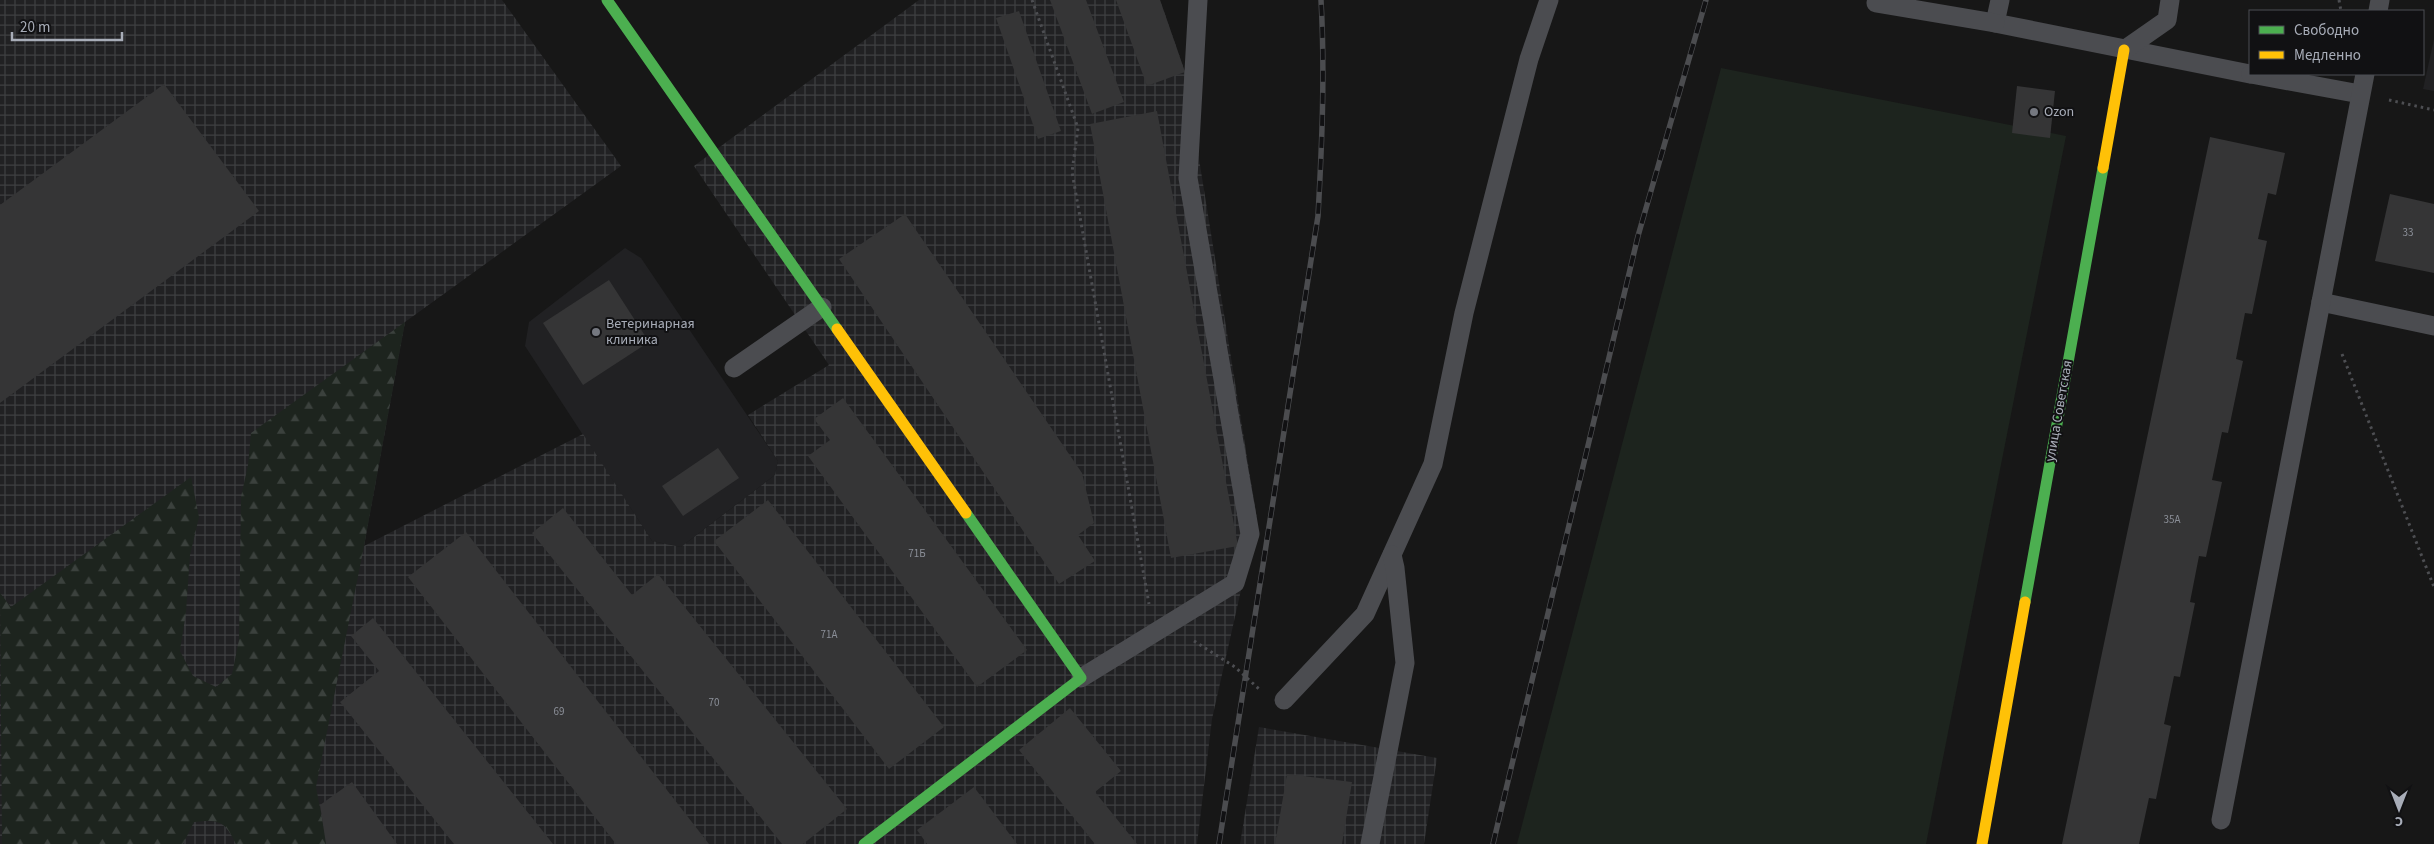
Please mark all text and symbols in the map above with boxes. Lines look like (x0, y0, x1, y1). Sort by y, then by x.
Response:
scale bar (12, 10, 122, 42)
legend (2249, 10, 2424, 75)
text: 20 m (20, 17, 50, 38)
text: Свободно (2294, 20, 2359, 41)
text: Медленно (2294, 45, 2361, 66)
place label: Ozon (2044, 102, 2074, 122)
marker: Ozon (2028, 106, 2040, 118)
house number: 33 (2403, 225, 2413, 240)
place label: Ветеринарная клиника (606, 314, 695, 350)
marker: Ветеринарная клиника (590, 326, 602, 338)
street label: улица Советская (2040, 359, 2078, 463)
house number: 35А (2164, 512, 2180, 527)
house number: 71Б (908, 546, 926, 561)
house number: 71А (821, 627, 837, 642)
house number: 70 (709, 695, 719, 710)
house number: 69 (554, 704, 564, 719)
north arrow (2374, 784, 2424, 834)
text: С (2395, 811, 2403, 831)

